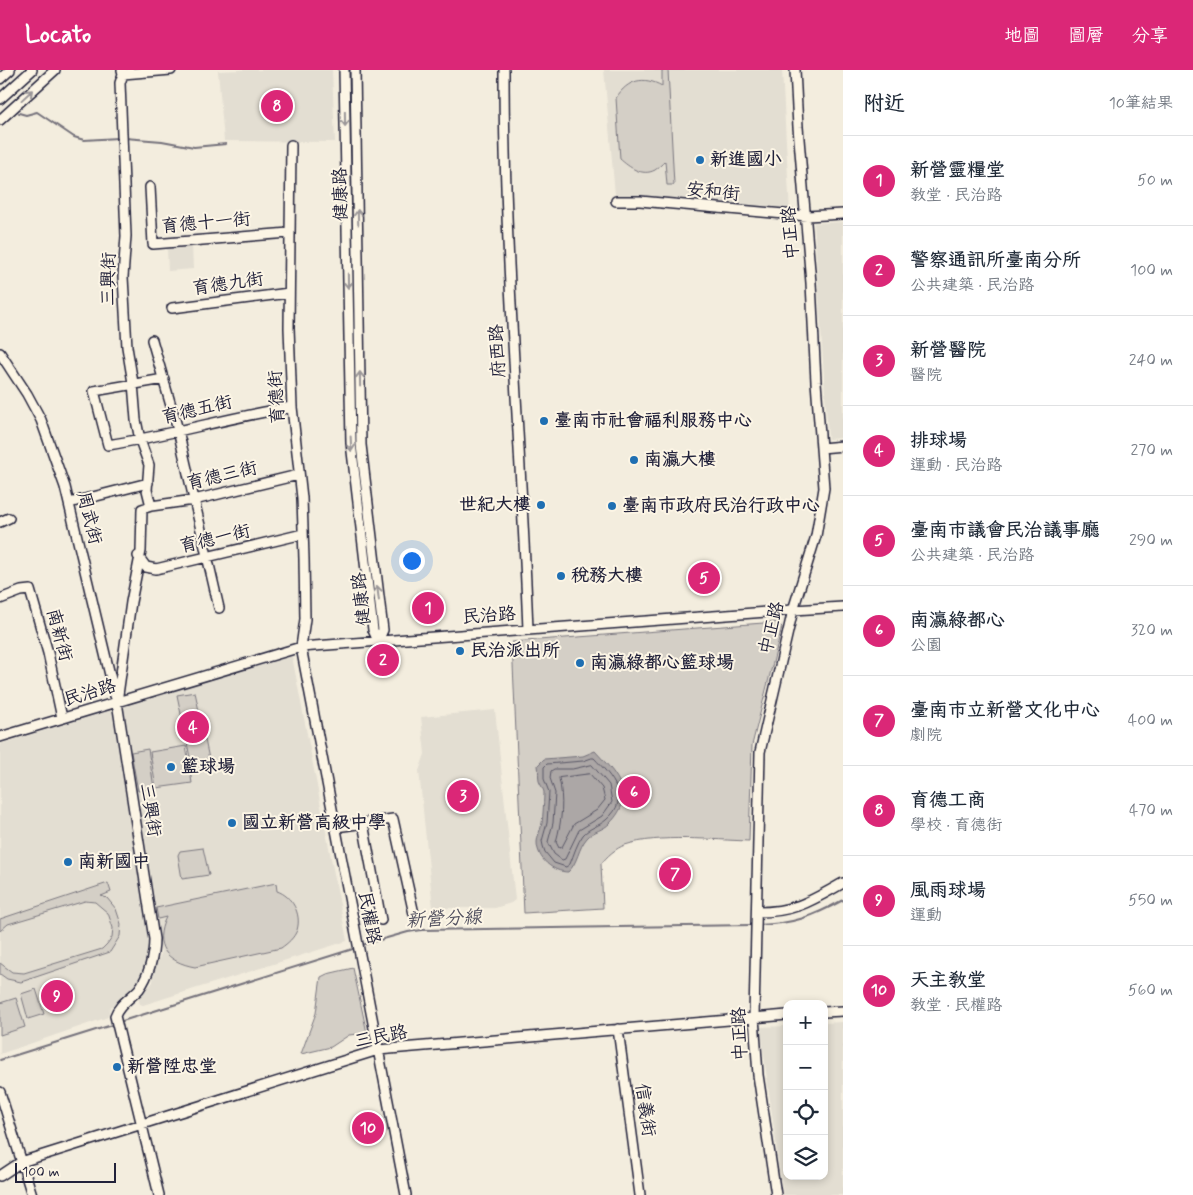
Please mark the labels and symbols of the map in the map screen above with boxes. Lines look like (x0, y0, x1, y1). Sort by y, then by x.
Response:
pin: 8 (261, 87, 293, 125)
one-way arrow (21, 89, 34, 101)
one-way arrow (340, 110, 350, 126)
place label: 新進國小 (710, 148, 782, 172)
marker: 新進國小 (694, 154, 706, 166)
street label: 健康路 (329, 167, 353, 221)
street label: 安和街 (685, 177, 741, 207)
street label: 中正路 (777, 205, 805, 261)
street label: 育德十一街 (160, 207, 252, 239)
one-way arrow (353, 209, 363, 226)
street label: 三興街 (97, 252, 121, 306)
street label: 育德九街 (191, 267, 265, 301)
one-way arrow (344, 273, 353, 289)
street label: 府西路 (485, 323, 511, 379)
street label: 育德街 (264, 369, 290, 425)
one-way arrow (356, 372, 365, 388)
street label: 育德五街 (159, 390, 235, 430)
place label: 臺南市社會福利服務中心 (554, 409, 752, 433)
marker: 臺南市社會福利服務中心 (538, 415, 550, 427)
one-way arrow (347, 435, 356, 451)
place label: 南瀛大樓 (644, 448, 716, 472)
marker: 南瀛大樓 (628, 454, 640, 466)
street label: 育德三街 (184, 456, 260, 496)
street label: 周武街 (71, 489, 107, 547)
place label: 世紀大樓 (459, 493, 531, 517)
place label: 臺南市政府民治行政中心 (622, 494, 820, 518)
marker: 世紀大樓 (535, 499, 547, 511)
marker: 臺南市政府民治行政中心 (606, 500, 618, 512)
street label: 育德一街 (177, 519, 253, 559)
your location (399, 548, 425, 574)
pin: 5 (688, 559, 720, 597)
place label: 稅務大樓 (571, 564, 643, 588)
marker: 稅務大樓 (555, 570, 567, 582)
street label: 健康路 (347, 571, 377, 627)
one-way arrow (373, 586, 383, 602)
pin: 1 (412, 589, 444, 627)
street label: 中正路 (754, 599, 790, 657)
street label: 民治路 (461, 602, 517, 630)
street label: 南新街 (40, 606, 78, 664)
place label: 民治派出所 (470, 639, 560, 663)
pin: 2 (367, 641, 399, 679)
marker: 民治派出所 (454, 645, 466, 657)
place label: 南瀛綠都心籃球場 (590, 651, 734, 675)
marker: 南瀛綠都心籃球場 (574, 657, 586, 669)
street label: 民治路 (61, 674, 119, 712)
pin: 4 (177, 708, 209, 746)
place label: 籃球場 (181, 755, 235, 779)
marker: 籃球場 (165, 761, 177, 773)
pin: 6 (618, 773, 650, 811)
pin: 3 (447, 777, 479, 815)
street label: 三興街 (134, 781, 166, 839)
place label: 國立新營高級中學 (242, 811, 386, 835)
marker: 國立新營高級中學 (226, 817, 238, 829)
place label: 南新國中 (78, 850, 150, 874)
pin: 7 (659, 855, 691, 893)
marker: 南新國中 (62, 856, 74, 868)
street label: 民權路 (352, 889, 386, 947)
water label: 新營分線 (405, 904, 484, 933)
pin: 9 (41, 977, 73, 1015)
street label: 中正路 (727, 1007, 753, 1061)
street label: 三民路 (352, 1020, 410, 1054)
place label: 新營陞忠堂 (127, 1055, 217, 1079)
marker: 新營陞忠堂 (111, 1061, 123, 1073)
street label: 信義街 (629, 1082, 661, 1138)
pin: 10 (352, 1109, 384, 1147)
scale bar (15, 1160, 116, 1183)

